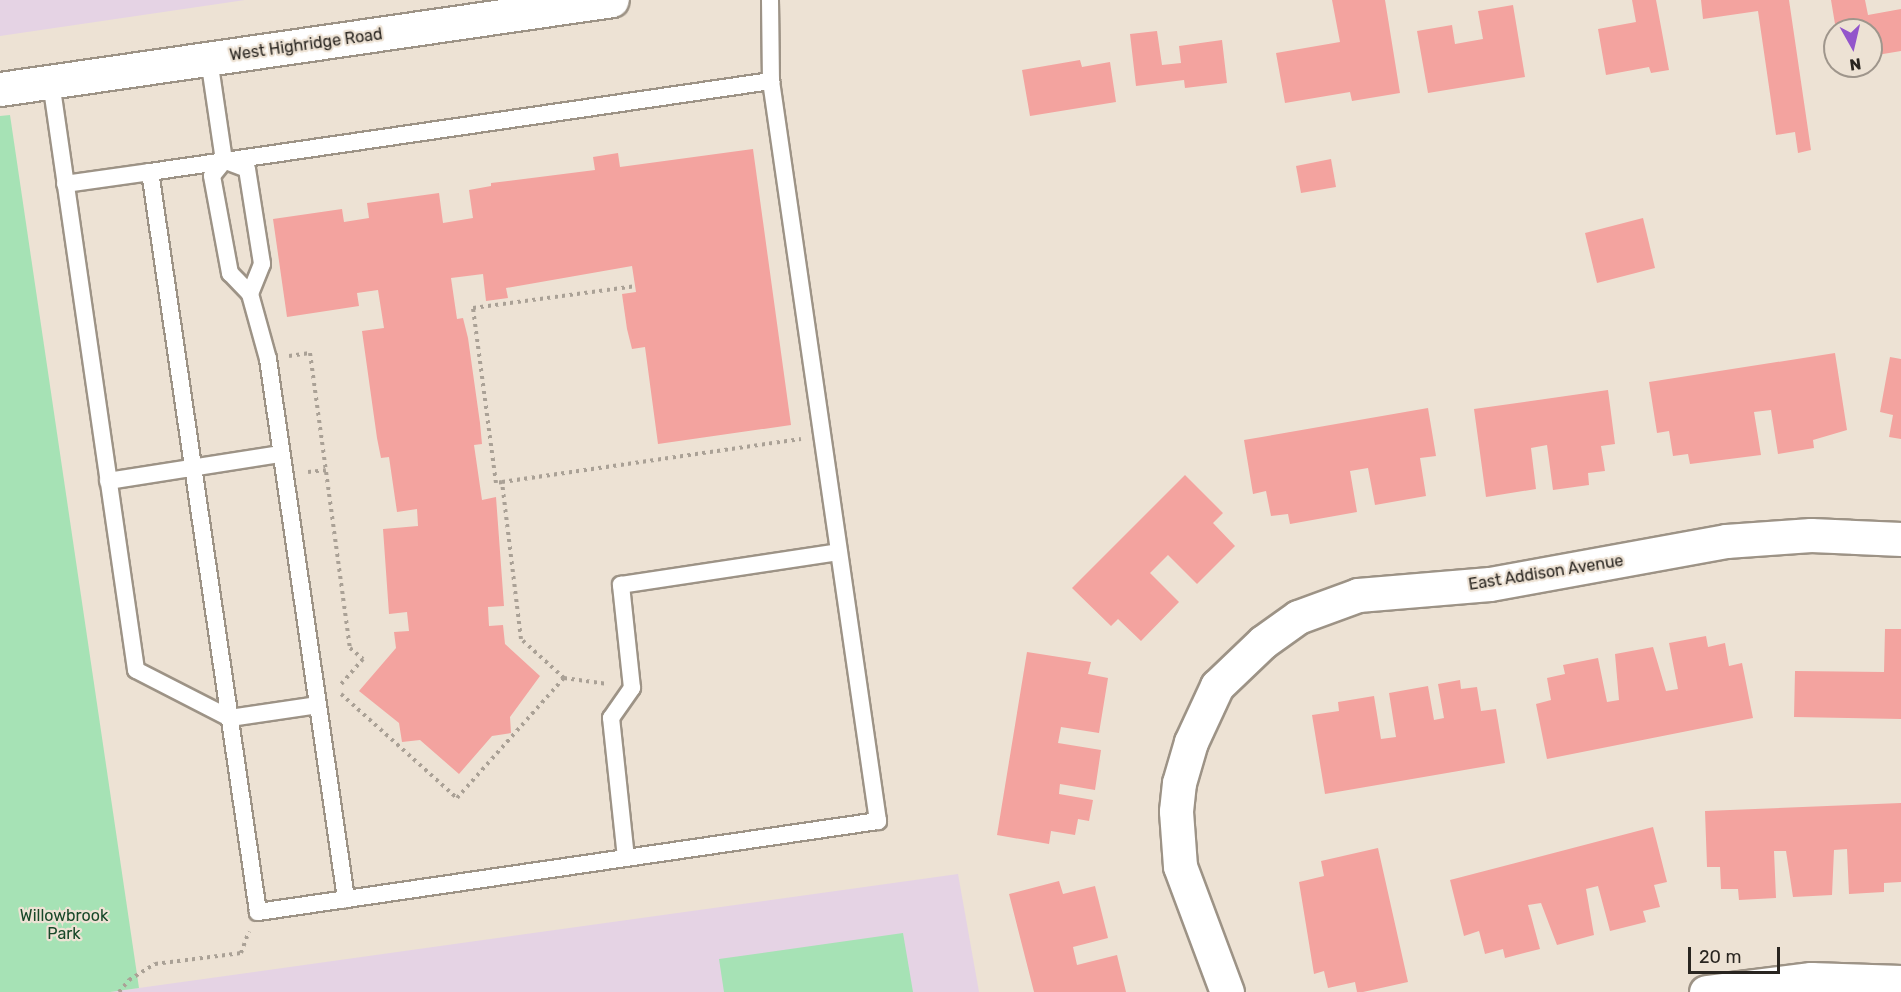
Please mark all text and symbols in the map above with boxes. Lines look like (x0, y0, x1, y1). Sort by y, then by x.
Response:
north arrow (1823, 18, 1883, 78)
street label: West Highridge Road (228, 25, 384, 65)
text: N (1848, 54, 1862, 75)
street label: East Addison Avenue (1467, 551, 1625, 595)
park label: Willowbrook Park (20, 906, 108, 944)
scale bar (1691, 935, 1782, 973)
text: 20 m (1699, 946, 1741, 968)

